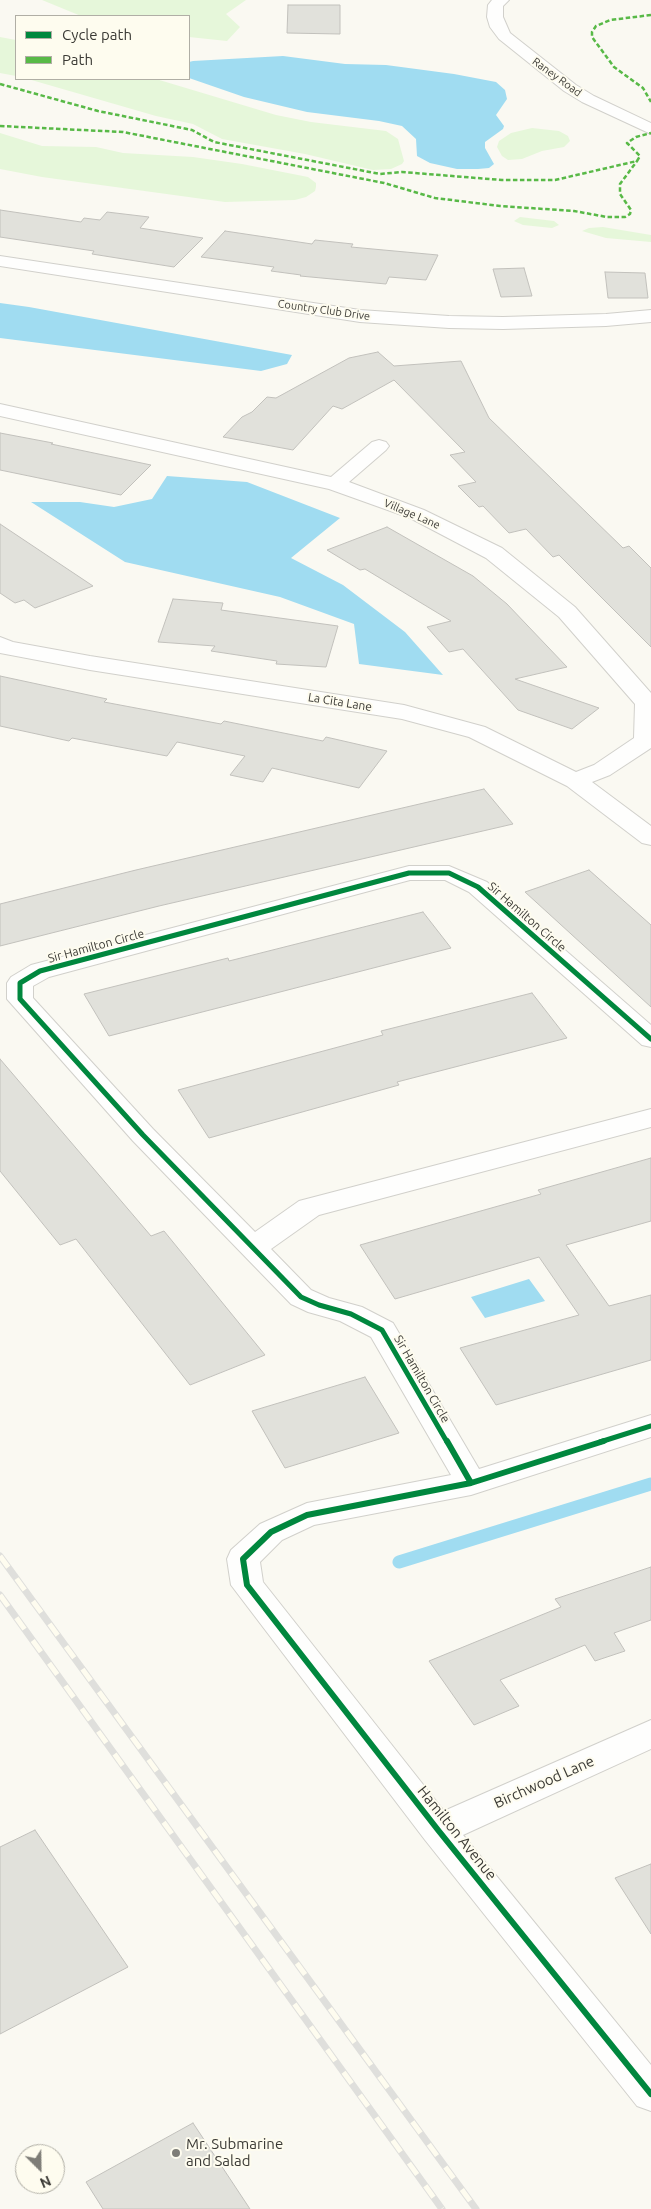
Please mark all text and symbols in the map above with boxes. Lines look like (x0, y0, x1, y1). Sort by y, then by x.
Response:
legend (15, 15, 190, 80)
text: Cycle path (62, 26, 132, 43)
text: Path (62, 51, 93, 68)
street label: Raney Road (530, 55, 584, 99)
street label: Country Club Drive (277, 297, 371, 323)
street label: Village Lane (382, 496, 442, 532)
street label: La Cita Lane (307, 690, 373, 714)
street label: Sir Hamilton Circle (485, 879, 569, 955)
street label: Sir Hamilton Circle (46, 926, 146, 966)
street label: Sir Hamilton Circle (391, 1333, 453, 1425)
street label: Birchwood Lane (491, 1752, 597, 1812)
street label: Hamilton Avenue (414, 1782, 500, 1884)
place label: Mr. Submarine and Salad (186, 2135, 283, 2170)
north arrow (15, 2144, 65, 2194)
marker: Mr. Submarine and Salad (170, 2147, 182, 2159)
text: N (38, 2172, 53, 2191)

